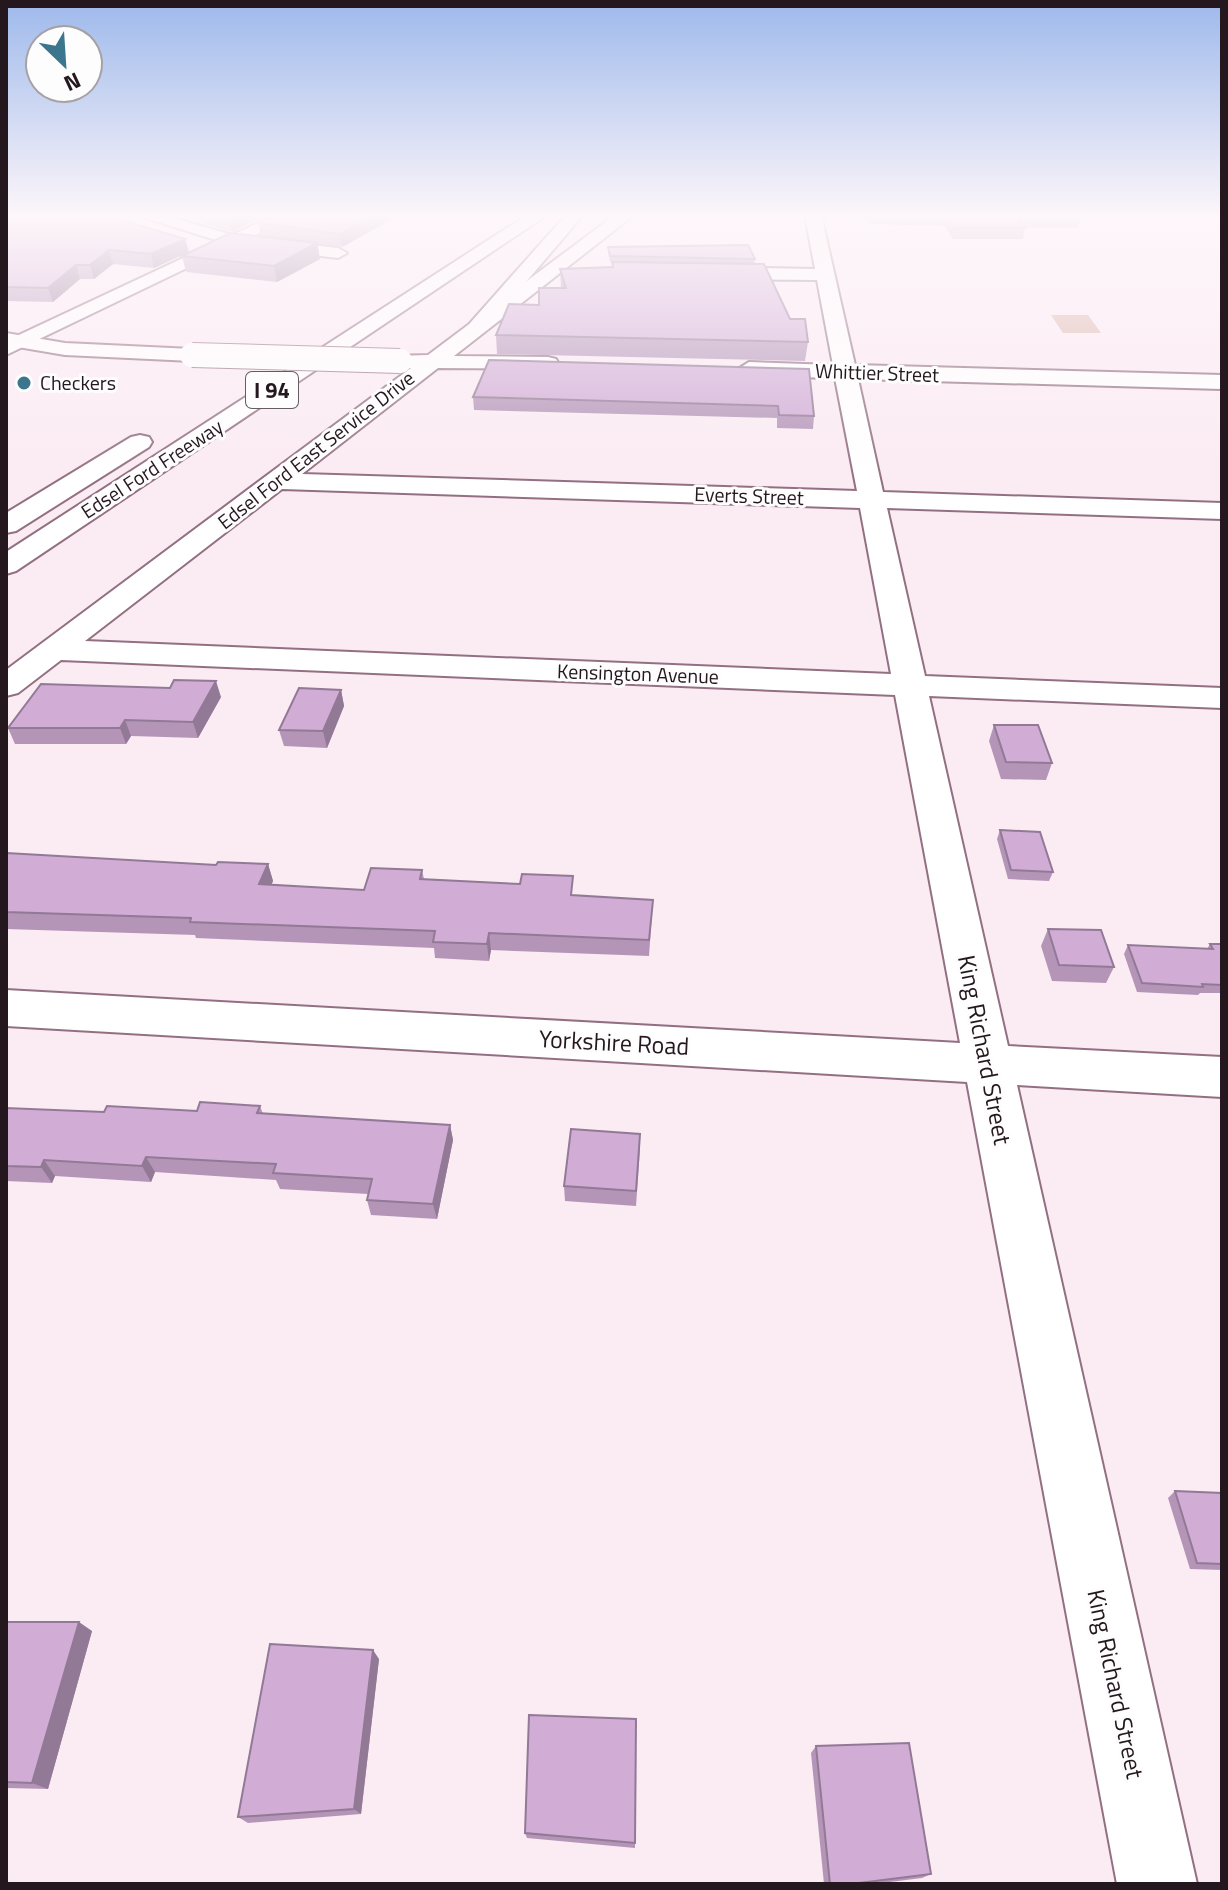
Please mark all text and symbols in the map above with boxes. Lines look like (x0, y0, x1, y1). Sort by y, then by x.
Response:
north arrow (24, 24, 104, 104)
text: N (58, 63, 87, 101)
street label: Whittier Street (814, 355, 940, 390)
street label: Edsel Ford East Service Drive (211, 363, 421, 537)
place label: Checkers (40, 367, 116, 398)
road number: I 94 (246, 372, 298, 408)
marker: Checkers (15, 374, 33, 392)
street label: Edsel Ford Freeway (75, 411, 229, 526)
street label: Everts Street (694, 478, 804, 513)
street label: Kensington Avenue (557, 655, 719, 692)
street label: King Richard Street (949, 952, 1021, 1148)
street label: Yorkshire Road (538, 1020, 690, 1064)
street label: King Richard Street (1078, 1586, 1154, 1782)

